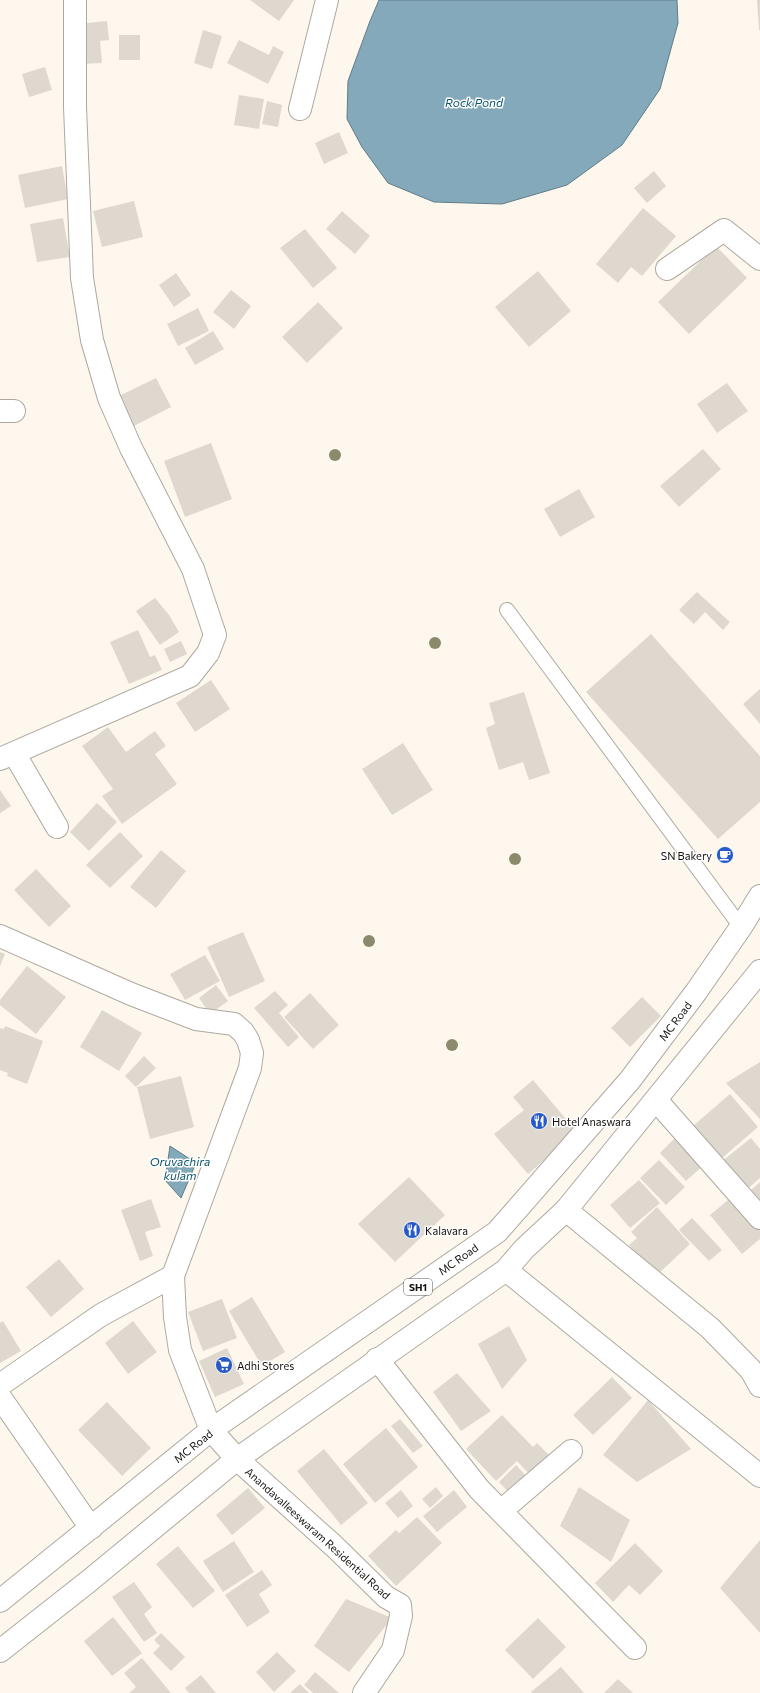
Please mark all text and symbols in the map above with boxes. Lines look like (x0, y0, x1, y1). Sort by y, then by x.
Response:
water label: Rock Pond (445, 95, 504, 109)
cafe icon: SN Bakery (715, 845, 735, 865)
place label: SN Bakery (661, 849, 712, 862)
street label: MC Road (656, 999, 694, 1043)
restaurant icon: Hotel Anaswara (529, 1111, 549, 1131)
place label: Hotel Anaswara (552, 1115, 631, 1128)
water label: Oruvachira kulam (150, 1154, 210, 1182)
restaurant icon: Kalavara (402, 1220, 422, 1240)
place label: Kalavara (425, 1224, 468, 1237)
street label: MC Road (436, 1241, 480, 1277)
road number: SH1 (404, 1279, 432, 1295)
supermarket icon: Adhi Stores (214, 1355, 234, 1375)
place label: Adhi Stores (237, 1359, 294, 1372)
street label: MC Road (171, 1427, 215, 1465)
street label: Anandavalleeswaram Residential Road (243, 1465, 393, 1601)

